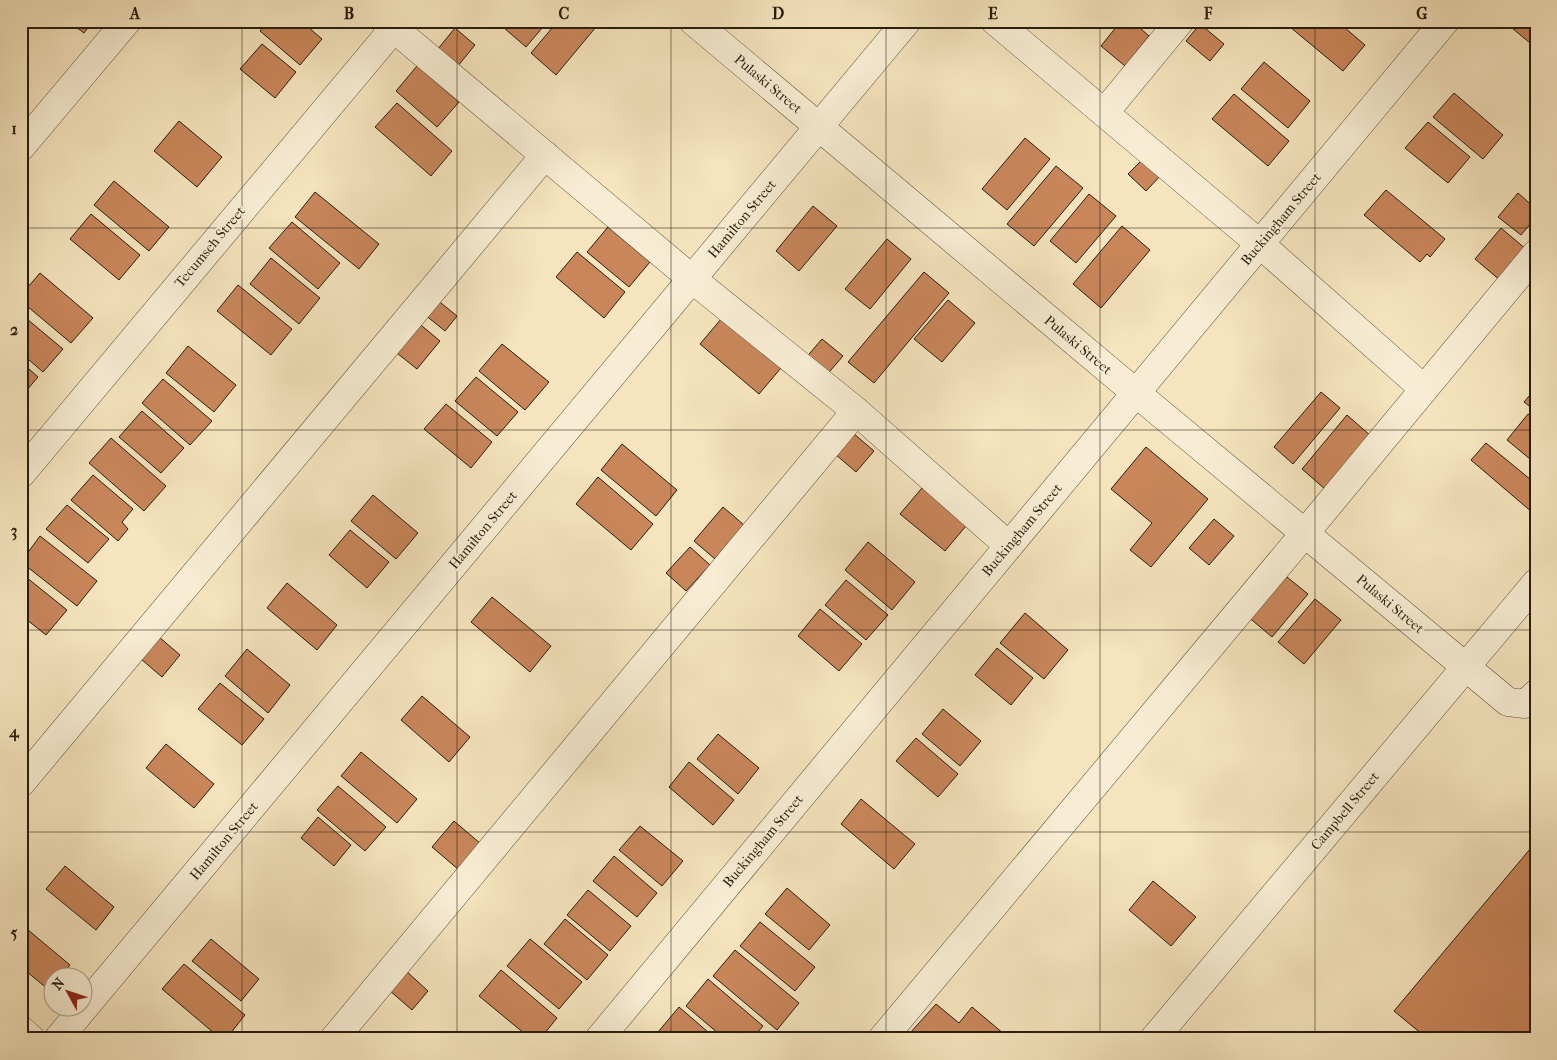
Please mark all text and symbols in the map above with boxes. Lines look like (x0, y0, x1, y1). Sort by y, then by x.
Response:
text: A (129, 4, 141, 23)
text: B (344, 4, 354, 23)
text: C (559, 4, 570, 23)
text: D (772, 4, 784, 23)
text: E (988, 4, 998, 23)
text: F (1203, 4, 1213, 23)
text: G (1416, 4, 1428, 23)
street label: Pulaski Street (731, 51, 805, 117)
text: 1 (11, 119, 17, 138)
street label: Buckingham Street (1237, 169, 1325, 269)
street label: Hamilton Street (704, 176, 780, 262)
street label: Tecumseh Street (171, 203, 249, 291)
street label: Pulaski Street (1041, 312, 1115, 378)
text: 2 (10, 320, 18, 339)
street label: Buckingham Street (978, 480, 1066, 580)
street label: Hamilton Street (445, 487, 521, 573)
text: 3 (11, 521, 17, 541)
street label: Pulaski Street (1353, 571, 1427, 637)
text: 4 (8, 722, 20, 742)
street label: Campbell Street (1307, 768, 1383, 854)
street label: Buckingham Street (719, 791, 807, 891)
street label: Hamilton Street (186, 798, 262, 884)
text: 5 (11, 923, 18, 942)
north arrow (42, 968, 92, 1018)
text: N (48, 974, 69, 993)

